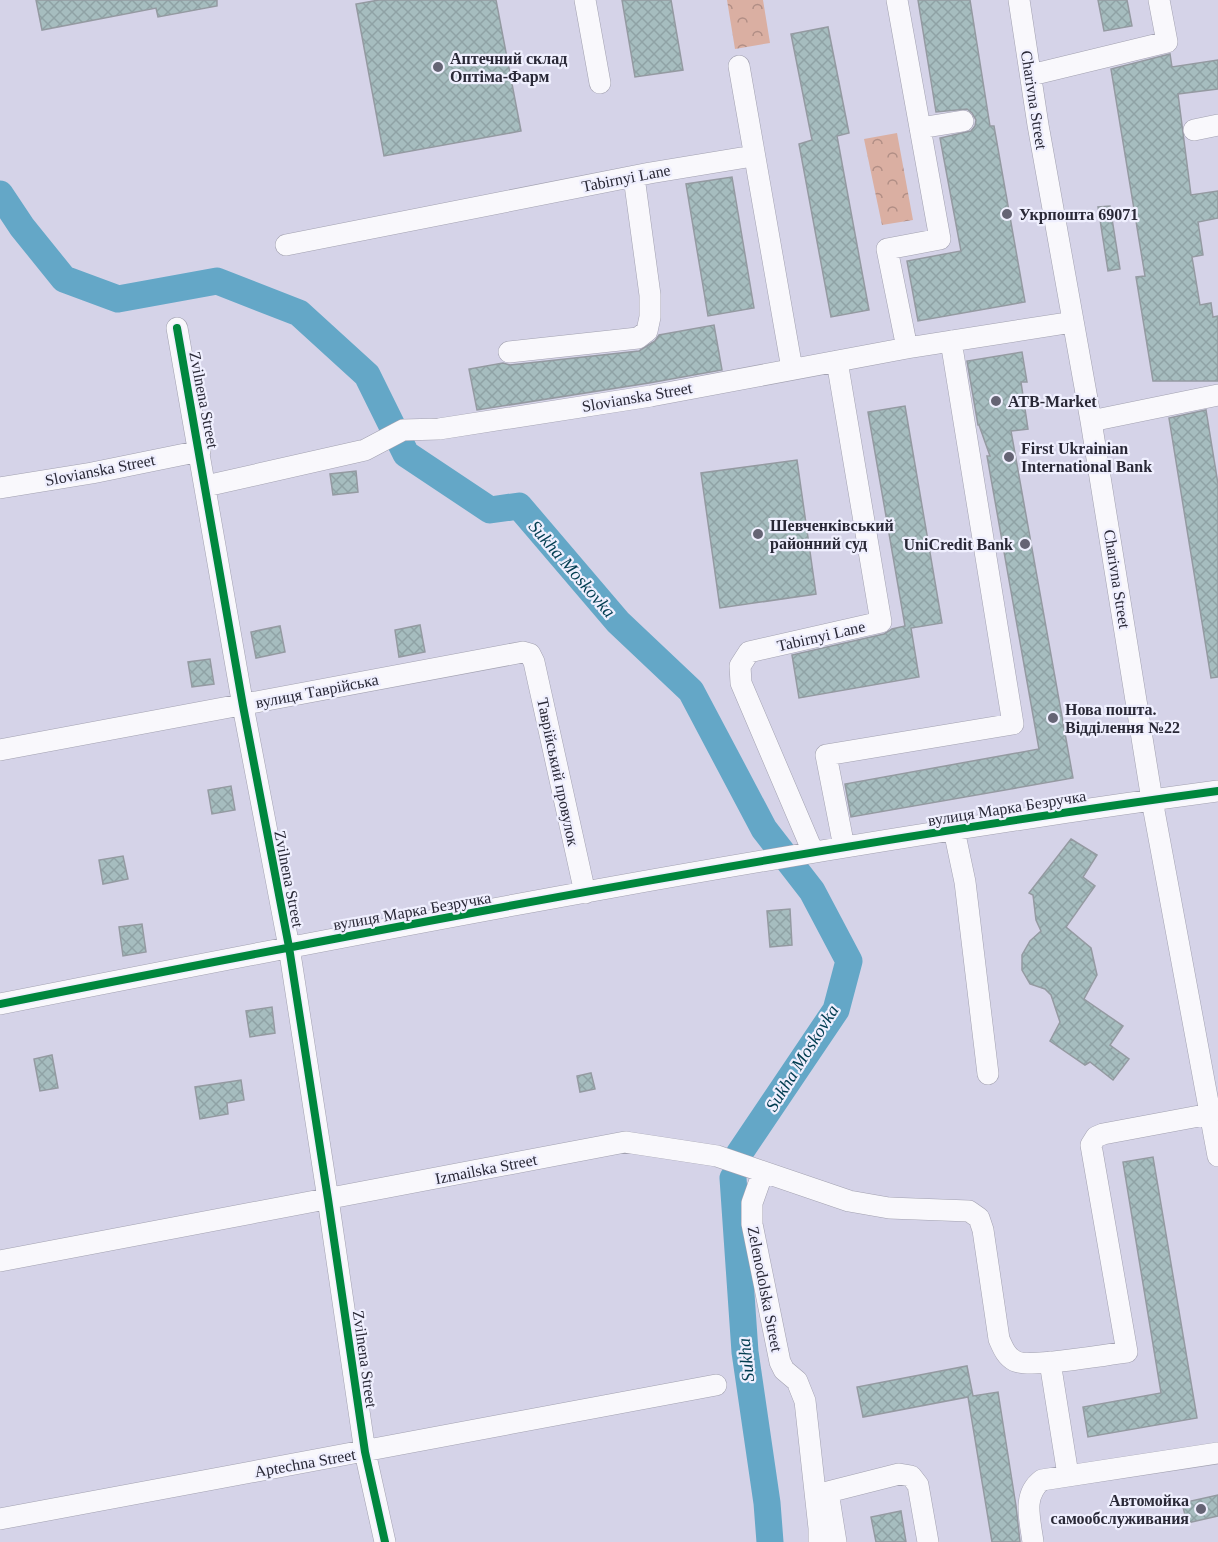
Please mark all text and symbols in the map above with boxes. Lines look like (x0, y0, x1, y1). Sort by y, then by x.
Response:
street label: Charivna Street (1018, 49, 1050, 151)
place label: Аптечний склад Оптіма-Фарм (450, 50, 567, 86)
marker: Аптечний склад Оптіма-Фарм (431, 60, 445, 74)
street label: Tabirnyi Lane (580, 161, 672, 196)
place label: Укрпошта 69071 (1019, 206, 1138, 224)
marker: Укрпошта 69071 (1000, 207, 1014, 221)
street label: Zvilnena Street (186, 350, 222, 450)
street label: Slovianska Street (581, 379, 694, 415)
place label: ATB-Market (1008, 393, 1097, 410)
marker: ATB-Market (989, 394, 1003, 408)
place label: First Ukrainian International Bank (1021, 440, 1152, 475)
marker: First Ukrainian International Bank (1002, 450, 1016, 464)
street label: Slovianska Street (44, 451, 157, 489)
water label: Sukha Moskovka (525, 517, 619, 621)
place label: Шевченківський районний суд (770, 517, 894, 553)
marker: Шевченківський районний суд (751, 527, 765, 541)
street label: Charivna Street (1101, 528, 1133, 630)
place label: UniCredit Bank (903, 536, 1013, 553)
marker: UniCredit Bank (1018, 537, 1032, 551)
street label: Tabirnyi Lane (775, 618, 867, 655)
street label: вулиця Таврійська (254, 671, 380, 712)
street label: Таврійський провулок (533, 696, 582, 848)
place label: Нова пошта. Відділення №22 (1065, 701, 1180, 736)
marker: Нова пошта. Відділення №22 (1046, 711, 1060, 725)
street label: вулиця Марка Безручка (927, 787, 1088, 830)
street label: Zvilnena Street (271, 829, 307, 929)
street label: вулиця Марка Безручка (332, 889, 492, 934)
water label: Sukha Moskovka (761, 1001, 843, 1115)
street label: Izmailska Street (434, 1151, 539, 1187)
street label: Zelenodolska Street (744, 1225, 786, 1354)
street label: Zvilnena Street (350, 1309, 380, 1409)
water label: Sukha (734, 1337, 758, 1383)
street label: Aptechna Street (253, 1446, 358, 1481)
place label: Автомойка самообслуживания (1051, 1492, 1189, 1528)
marker: Автомойка самообслуживания (1194, 1502, 1208, 1516)

